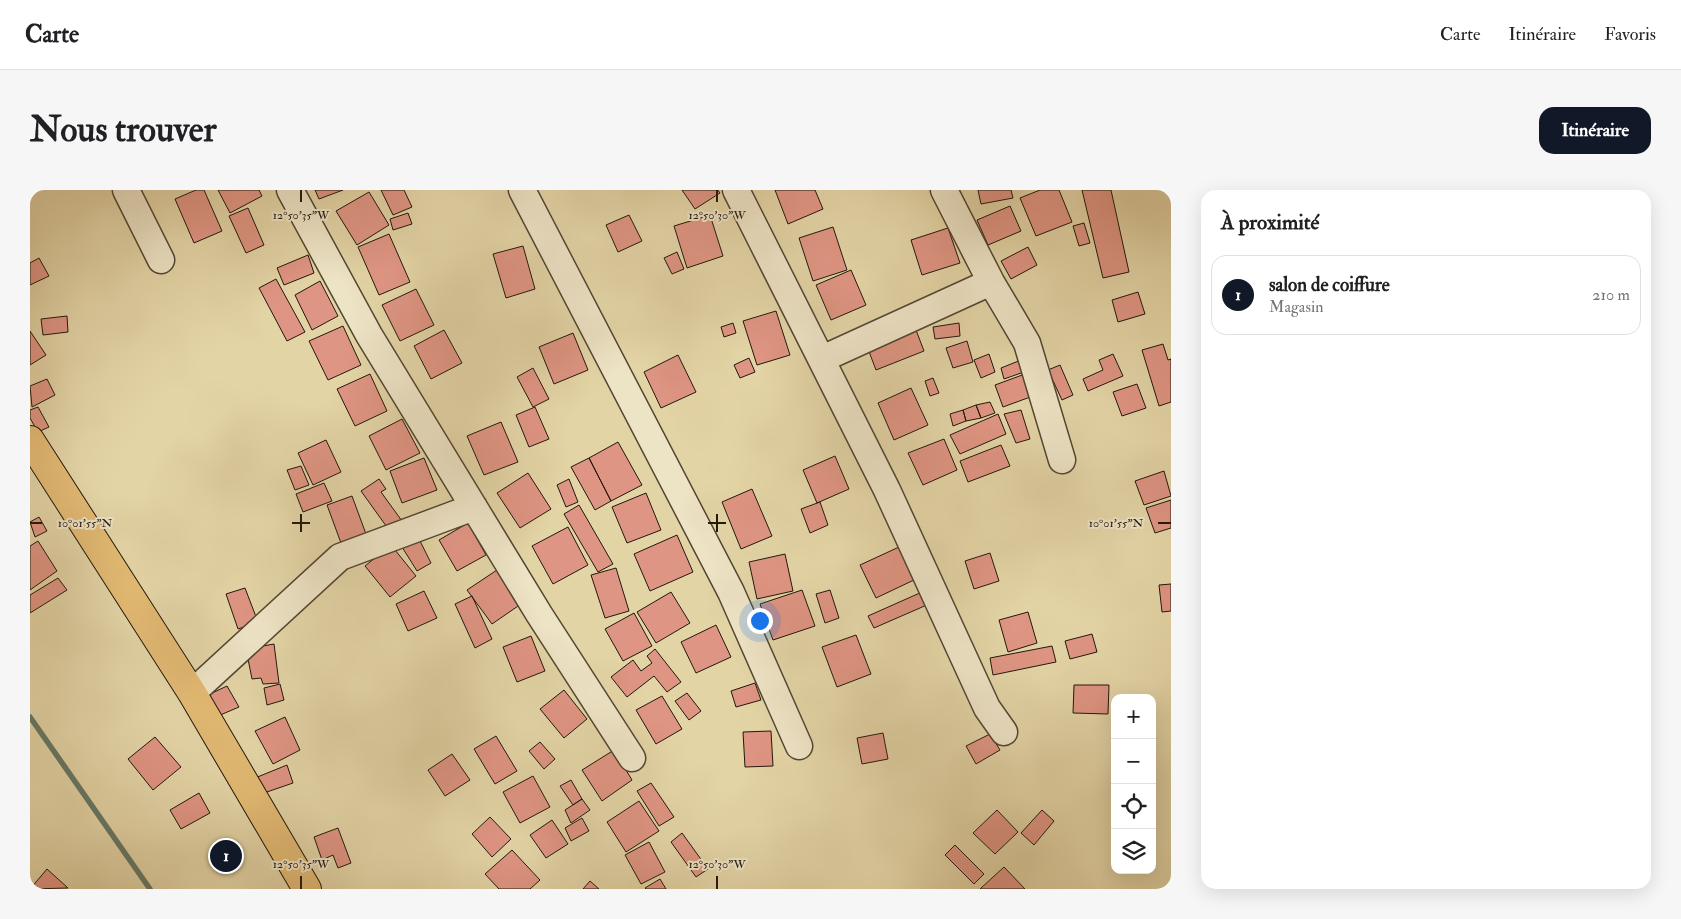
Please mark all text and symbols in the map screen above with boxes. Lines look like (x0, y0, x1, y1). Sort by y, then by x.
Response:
text: Carte (25, 19, 79, 50)
text: Carte (1440, 23, 1481, 46)
text: Itinéraire (1509, 23, 1576, 46)
text: Favoris (1604, 23, 1656, 46)
button: Itinéraire (1539, 107, 1651, 154)
text: Nous trouver (30, 108, 217, 152)
text: 12°50'35"W (273, 208, 330, 223)
text: 12°50'30"W (688, 208, 746, 223)
text: À proximité (1221, 209, 1319, 236)
text: salon de coiffure (1269, 273, 1390, 297)
text: 1 (1235, 285, 1241, 305)
text: 210 m (1592, 285, 1630, 305)
text: Magasin (1269, 297, 1323, 317)
text: 10°01'55"N (58, 516, 113, 531)
text: 10°01'55"N (1089, 516, 1144, 531)
your location (747, 608, 773, 634)
map controls (1111, 694, 1156, 874)
button: + (1111, 694, 1156, 739)
button: − (1111, 739, 1156, 784)
button: locate (1111, 784, 1156, 829)
button: layers (1111, 829, 1156, 874)
pin: 1 (210, 837, 242, 875)
text: 12°50'35"W (273, 857, 330, 872)
text: 12°50'30"W (688, 857, 746, 872)

